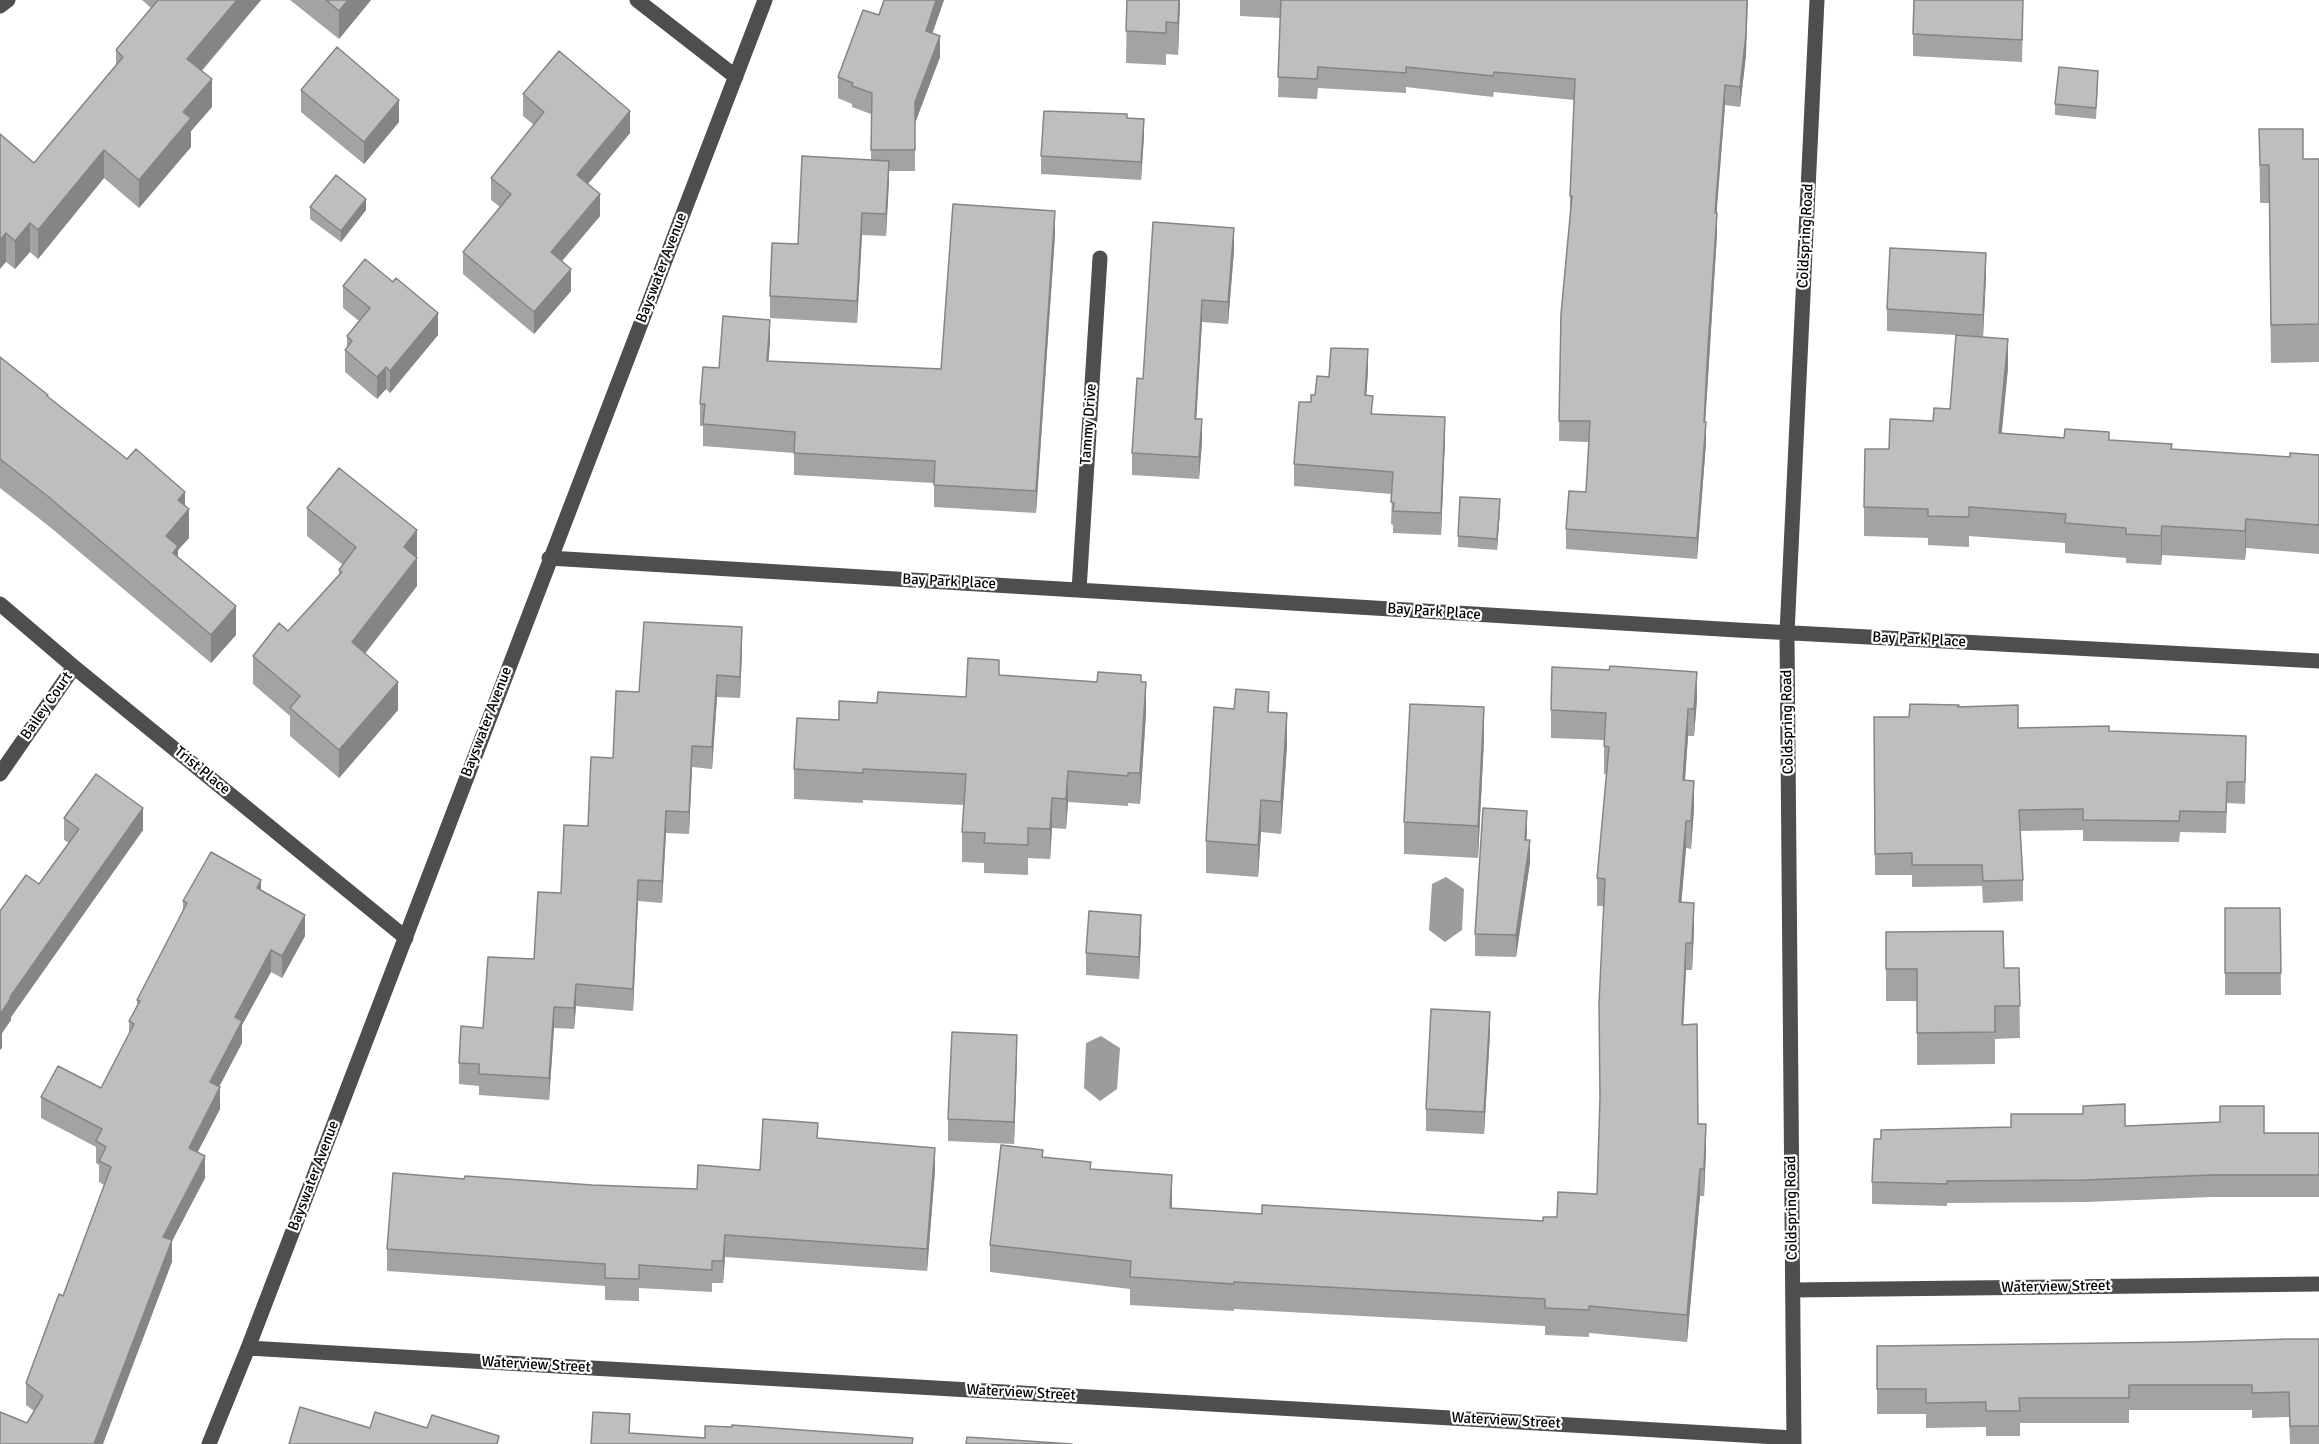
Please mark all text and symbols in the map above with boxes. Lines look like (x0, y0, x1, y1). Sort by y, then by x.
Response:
street label: Coldspring Road (1794, 183, 1818, 289)
street label: Bayswater Avenue (633, 210, 691, 326)
street label: Tammy Drive (1077, 383, 1101, 465)
street label: Bay Park Place (902, 571, 996, 593)
street label: Bay Park Place (1387, 600, 1481, 624)
street label: Bay Park Place (1872, 629, 1966, 651)
street label: Bayswater Avenue (458, 664, 516, 780)
street label: Bailey Court (17, 669, 77, 743)
street label: Coldspring Road (1778, 669, 1798, 775)
street label: Trist Place (170, 743, 234, 799)
street label: Bayswater Avenue (285, 1118, 343, 1234)
street label: Coldspring Road (1782, 1155, 1802, 1261)
street label: Waterview Street (2001, 1277, 2111, 1297)
street label: Waterview Street (481, 1353, 591, 1377)
street label: Waterview Street (966, 1381, 1076, 1405)
street label: Waterview Street (1451, 1409, 1561, 1433)

